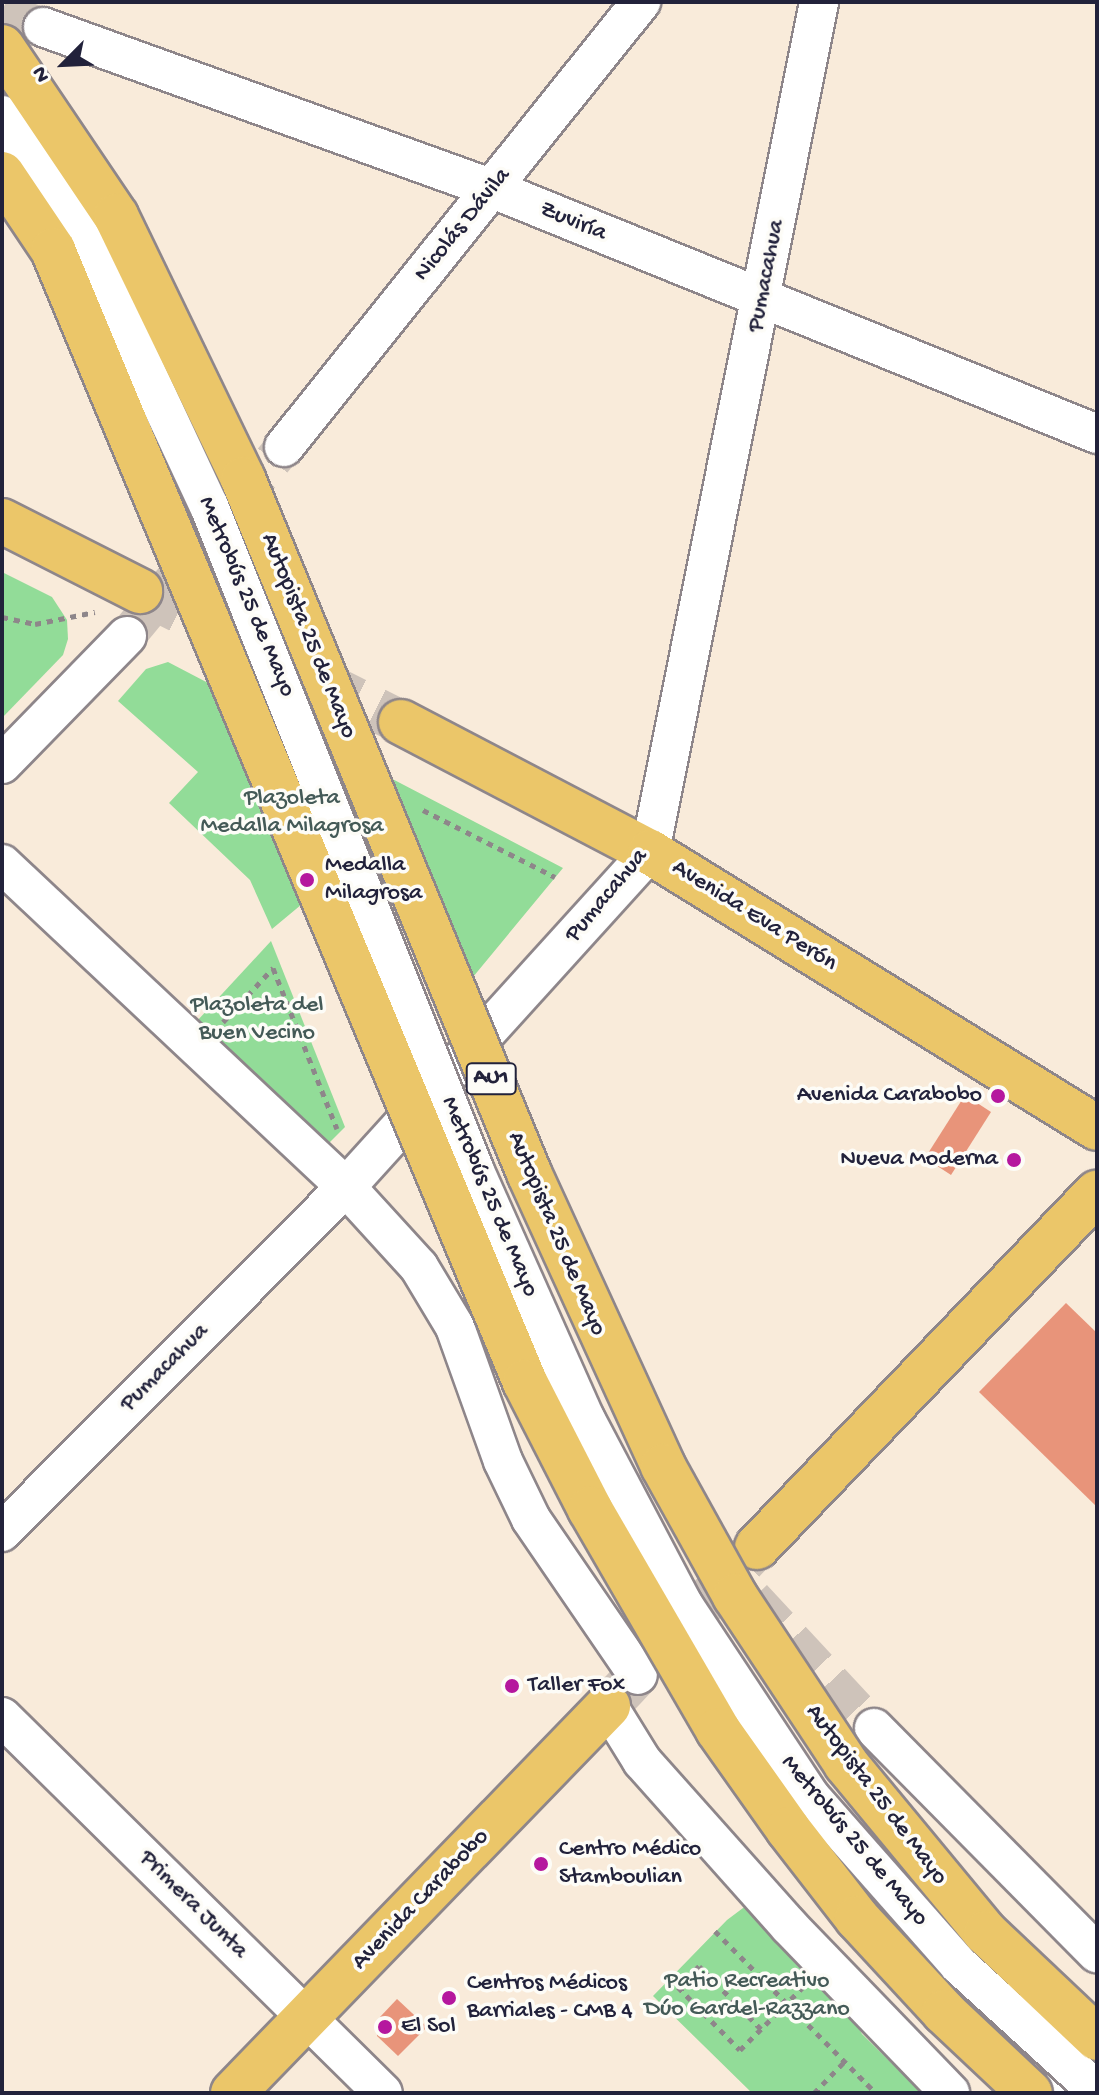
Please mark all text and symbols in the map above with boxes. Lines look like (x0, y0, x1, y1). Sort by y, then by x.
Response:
north arrow (24, 24, 104, 104)
text: N (27, 62, 57, 86)
street label: Nicolás Dávila (408, 162, 518, 288)
street label: Zuviría (535, 196, 611, 248)
street label: Pumacahua (742, 217, 792, 335)
street label: Metrobús 25 de Mayo (191, 493, 301, 701)
street label: Autopista 25 de Mayo (254, 529, 362, 743)
park label: Plazoleta Medalla Milagrosa (200, 785, 384, 841)
street label: Pumacahua (559, 843, 655, 949)
place label: Medalla Milagrosa (325, 852, 422, 908)
street label: Avenida Eva Perón (666, 854, 842, 978)
marker: Medalla Milagrosa (296, 869, 318, 891)
park label: Plazoleta del Buen Vecino (190, 992, 324, 1048)
road number: AU1 (465, 1061, 517, 1097)
place label: Avenida Carabobo (797, 1082, 982, 1110)
marker: Avenida Carabobo (989, 1087, 1007, 1105)
street label: Metrobús 25 de Mayo (434, 1093, 544, 1301)
street label: Autopista 25 de Mayo (500, 1128, 612, 1340)
place label: Nueva Moderna (840, 1146, 998, 1174)
marker: Nueva Moderna (1005, 1151, 1023, 1169)
street label: Pumacahua (115, 1318, 215, 1418)
place label: Taller Fox (528, 1672, 625, 1700)
marker: Taller Fox (503, 1677, 521, 1695)
street label: Autopista 25 de Mayo (799, 1699, 953, 1891)
street label: Metrobús 25 de Mayo (774, 1750, 934, 1932)
street label: Avenida Carabobo (346, 1823, 496, 1977)
place label: Centro Médico Stamboulian (559, 1836, 701, 1892)
street label: Primera Junta (132, 1844, 254, 1966)
marker: Centro Médico Stamboulian (530, 1853, 552, 1875)
park label: Patio Recreativo Dúo Gardel-Razzano (644, 1968, 850, 2024)
place label: Centros Médicos Barriales - CMB 4 (467, 1970, 632, 2026)
marker: Centros Médicos Barriales - CMB 4 (438, 1987, 460, 2009)
place label: El Sol (401, 2013, 456, 2041)
marker: El Sol (376, 2018, 394, 2036)

